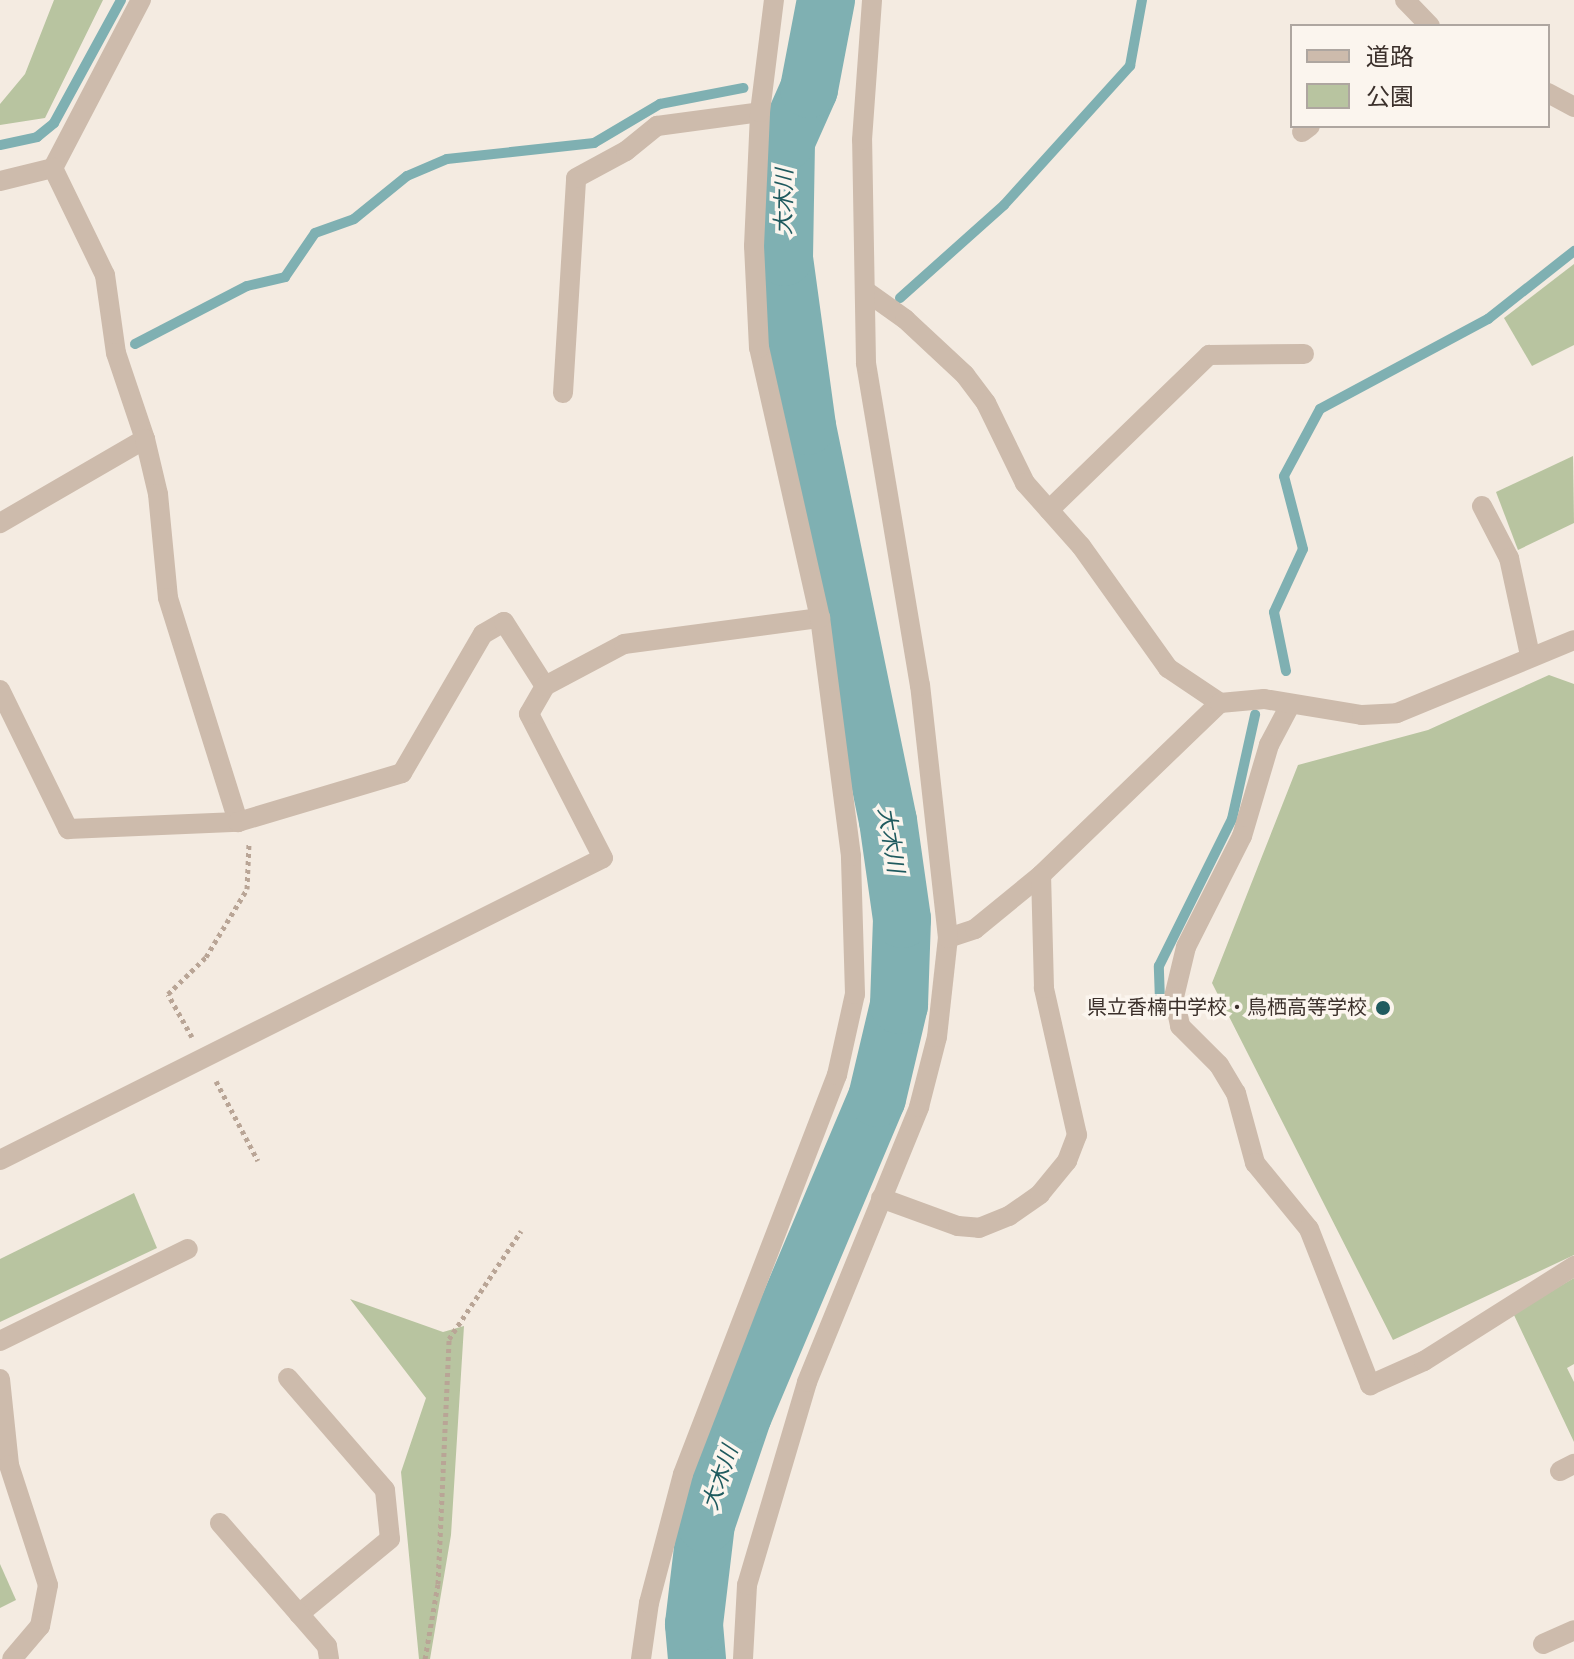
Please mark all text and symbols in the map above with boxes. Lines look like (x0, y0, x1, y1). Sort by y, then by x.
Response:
legend (1290, 24, 1550, 128)
text: 道路 (1366, 40, 1414, 75)
text: 公園 (1366, 80, 1414, 115)
water label: 大木川 (771, 169, 799, 235)
water label: 大木川 (872, 805, 908, 875)
place label: 県立香楠中学校・鳥栖高等学校 (1087, 996, 1367, 1020)
marker: 県立香楠中学校・鳥栖高等学校 (1374, 999, 1392, 1017)
water label: 大木川 (698, 1443, 744, 1513)

